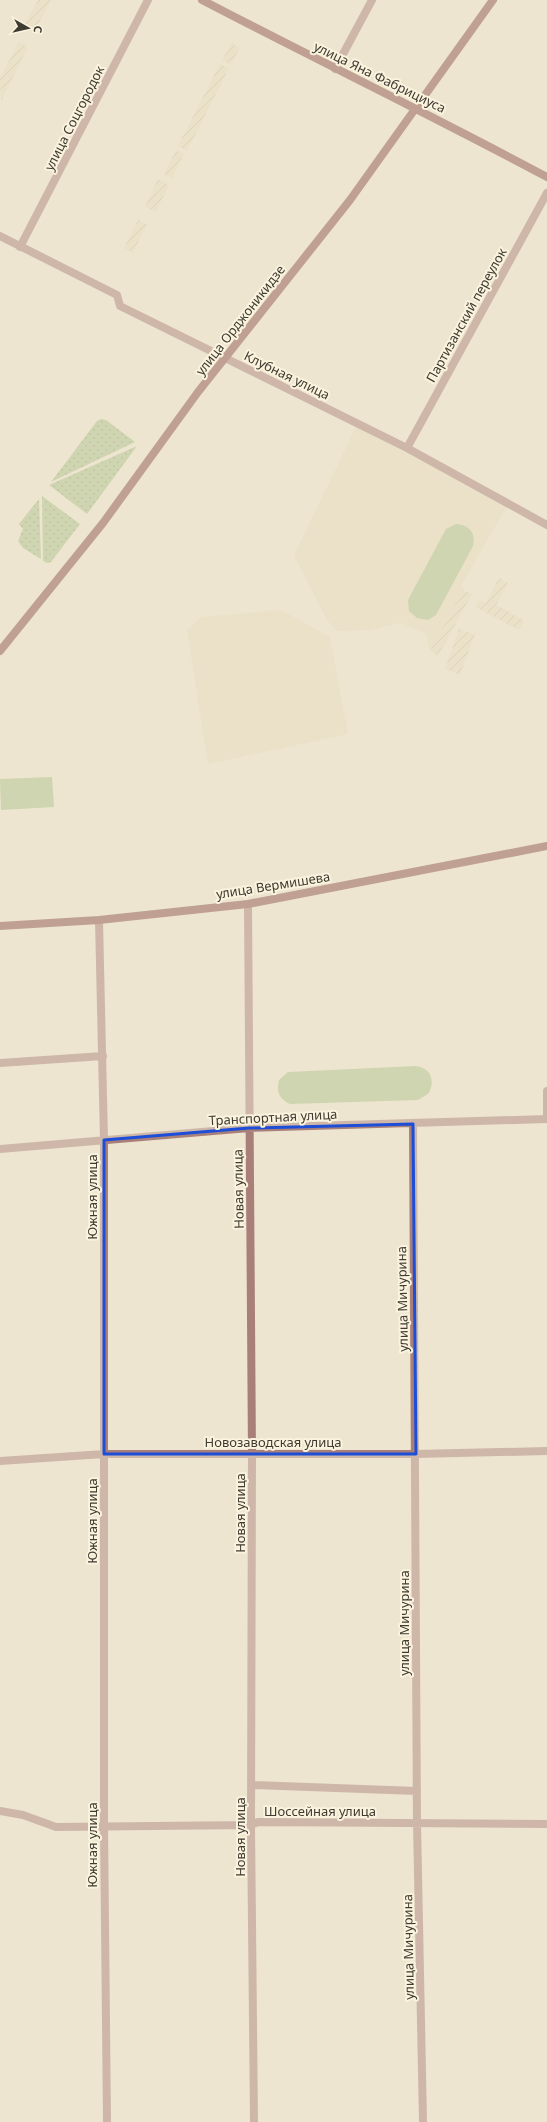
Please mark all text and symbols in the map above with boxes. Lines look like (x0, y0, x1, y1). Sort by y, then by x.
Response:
north arrow (8, 8, 48, 48)
text: С (30, 25, 46, 34)
street label: улица Яна Фабрициуса (311, 37, 449, 117)
street label: улица Соцгородок (40, 62, 108, 174)
street label: Партизанский переулок (422, 245, 511, 385)
street label: улица Орджоникидзе (191, 261, 289, 379)
street label: Клубная улица (241, 347, 333, 403)
street label: улица Вермишева (215, 867, 331, 903)
street label: Транспортная улица (208, 1105, 338, 1129)
street label: Новая улица (228, 1149, 248, 1229)
street label: Южная улица (83, 1154, 101, 1240)
street label: улица Мичурина (392, 1246, 412, 1352)
street label: Новозаводская улица (205, 1433, 341, 1451)
street label: Новая улица (231, 1473, 249, 1553)
street label: Южная улица (83, 1478, 101, 1564)
street label: улица Мичурина (395, 1570, 413, 1676)
street label: Новая улица (231, 1797, 249, 1877)
street label: Южная улица (83, 1802, 101, 1888)
street label: Шоссейная улица (264, 1802, 376, 1820)
street label: улица Мичурина (398, 1894, 418, 2000)

